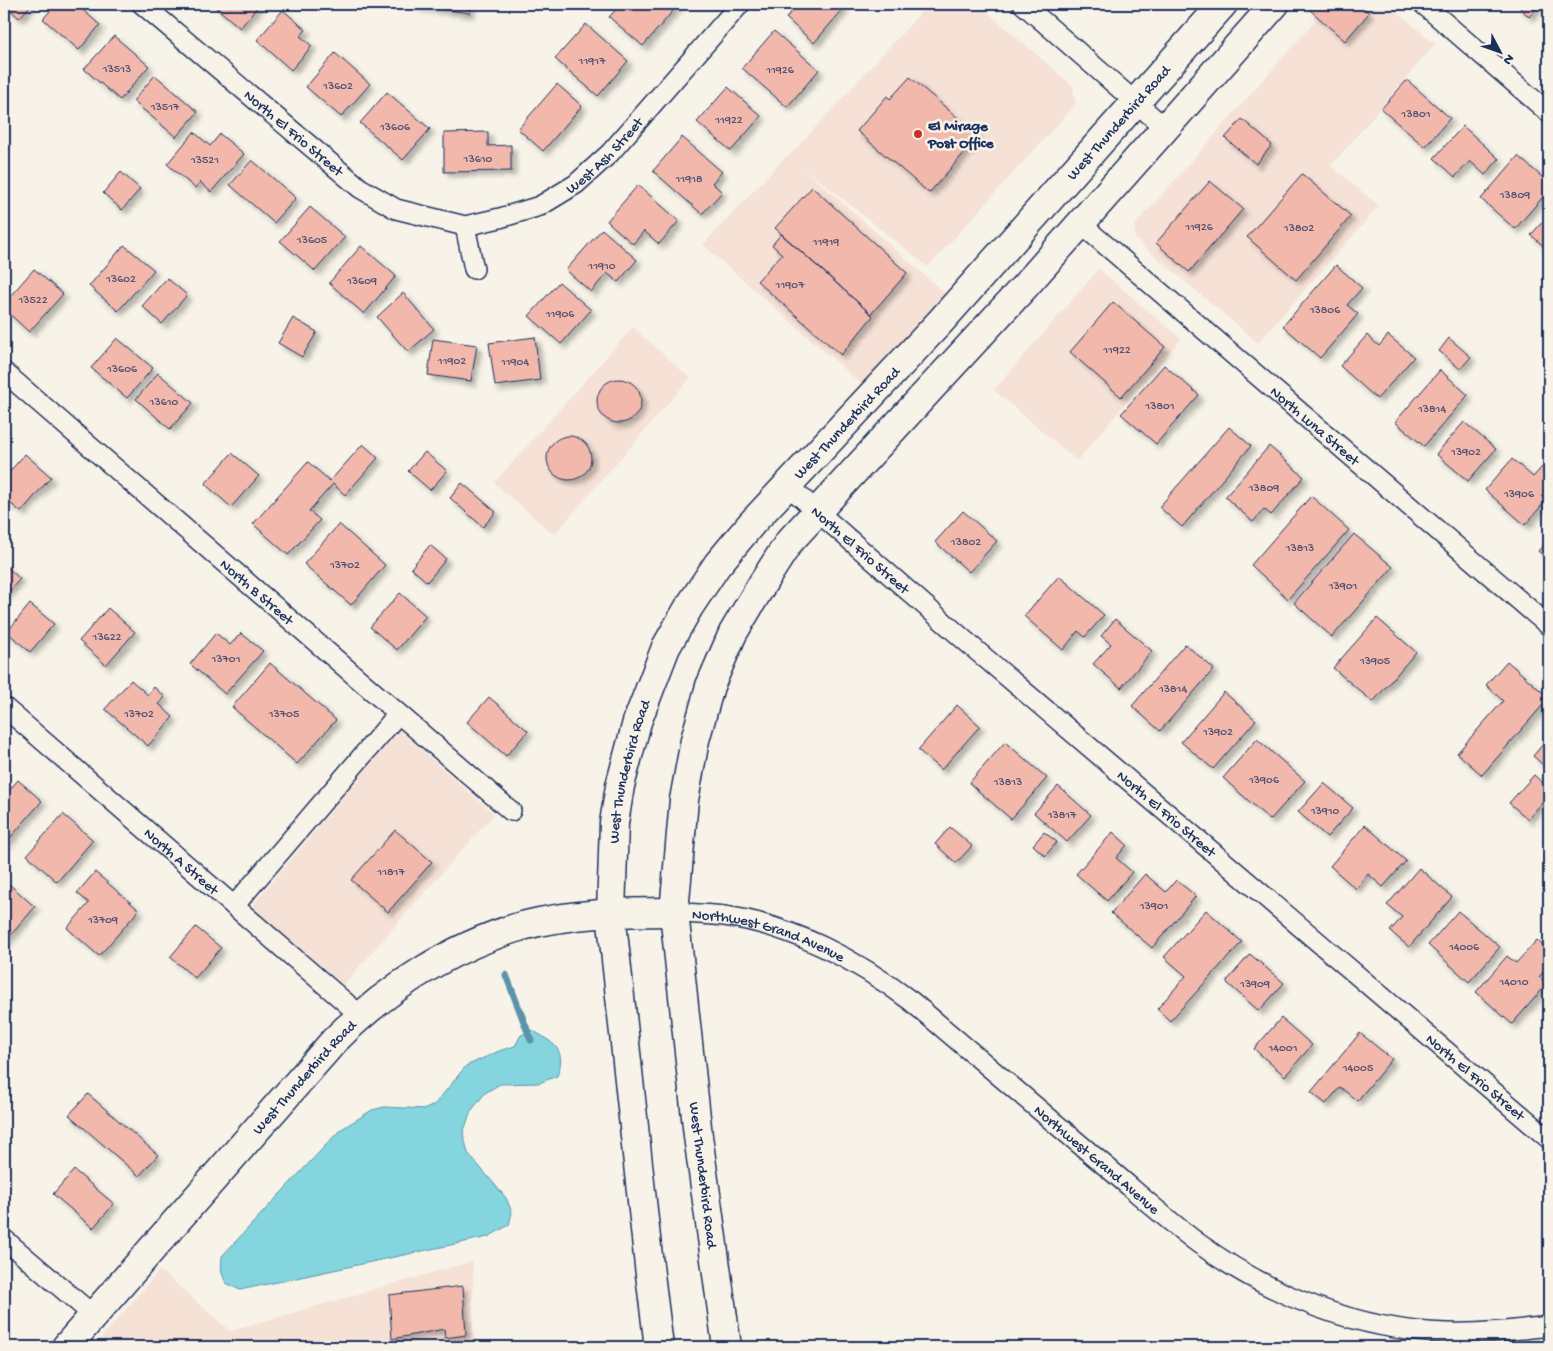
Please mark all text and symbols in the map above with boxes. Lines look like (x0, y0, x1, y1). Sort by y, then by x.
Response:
north arrow (1476, 28, 1526, 78)
text: N (1499, 50, 1517, 68)
house number: 11917 (578, 55, 606, 69)
street label: West Thunderbird Road (1064, 61, 1176, 184)
house number: 13513 (102, 63, 131, 77)
house number: 11926 (765, 64, 795, 78)
house number: 13602 (322, 80, 353, 94)
street label: North El Frio Street (239, 87, 348, 182)
house number: 13517 (150, 101, 180, 115)
house number: 13801 (1400, 108, 1431, 122)
street label: West Ash Street (563, 113, 649, 199)
house number: 11922 (714, 114, 743, 128)
place label: El Mirage Post Office (927, 118, 995, 153)
house number: 13606 (379, 121, 411, 135)
marker: El Mirage Post Office (912, 128, 924, 140)
house number: 13610 (463, 153, 493, 167)
house number: 13521 (190, 154, 219, 168)
house number: 11918 (674, 173, 703, 187)
house number: 13809 (1499, 189, 1530, 203)
house number: 11926 (1184, 221, 1214, 235)
house number: 13802 (1283, 222, 1314, 236)
house number: 13605 (296, 234, 327, 248)
house number: 11919 (812, 236, 839, 250)
house number: 11910 (587, 260, 616, 274)
house number: 13602 (105, 273, 136, 287)
house number: 13609 (346, 275, 377, 289)
house number: 11907 (775, 279, 805, 293)
house number: 13522 (17, 294, 48, 308)
house number: 13806 (1309, 304, 1341, 318)
house number: 11906 (545, 308, 575, 322)
house number: 11922 (1102, 344, 1131, 358)
house number: 11902 (437, 355, 466, 369)
house number: 11904 (500, 356, 529, 370)
house number: 13606 (106, 363, 138, 377)
street label: West Thunderbird Road (791, 363, 905, 484)
street label: North Luna Street (1266, 383, 1364, 471)
house number: 13610 (149, 396, 179, 410)
house number: 13801 (1144, 400, 1175, 414)
house number: 13814 (1417, 403, 1446, 417)
house number: 13902 (1450, 446, 1481, 460)
house number: 13809 (1248, 482, 1279, 496)
house number: 13906 (1503, 488, 1535, 502)
street label: North El Frio Street (807, 503, 914, 600)
house number: 13802 (950, 536, 981, 550)
house number: 13813 (1285, 542, 1314, 556)
street label: North B Street (215, 556, 298, 631)
house number: 13702 (329, 559, 360, 573)
house number: 13901 (1328, 580, 1358, 594)
house number: 13622 (92, 631, 122, 645)
house number: 13701 (211, 653, 241, 667)
house number: 13905 (1359, 655, 1390, 669)
house number: 13814 (1158, 683, 1187, 697)
street label: West Thunderbird Road (606, 697, 656, 844)
house number: 13702 (123, 708, 154, 722)
house number: 13705 (268, 708, 299, 722)
house number: 13902 (1202, 726, 1233, 740)
street label: North El Frio Street (1112, 767, 1220, 863)
house number: 13906 (1248, 774, 1280, 788)
house number: 13813 (993, 776, 1022, 790)
house number: 13910 (1310, 805, 1340, 819)
house number: 13817 (1047, 809, 1077, 823)
street label: North A Street (139, 825, 223, 901)
house number: 11817 (376, 866, 405, 880)
house number: 13901 (1139, 900, 1169, 914)
street label: Northwest Grand Avenue (692, 907, 847, 967)
house number: 13709 (87, 914, 118, 928)
house number: 14006 (1448, 941, 1480, 955)
house number: 14010 (1499, 976, 1529, 990)
house number: 13909 (1239, 978, 1270, 992)
street label: West Thunderbird Road (249, 1016, 362, 1139)
street label: North El Frio Street (1421, 1031, 1529, 1127)
house number: 14001 (1268, 1042, 1298, 1056)
house number: 14005 (1342, 1062, 1373, 1076)
street label: West Thunderbird Road (684, 1101, 720, 1251)
street label: Northwest Grand Avenue (1029, 1102, 1163, 1219)

